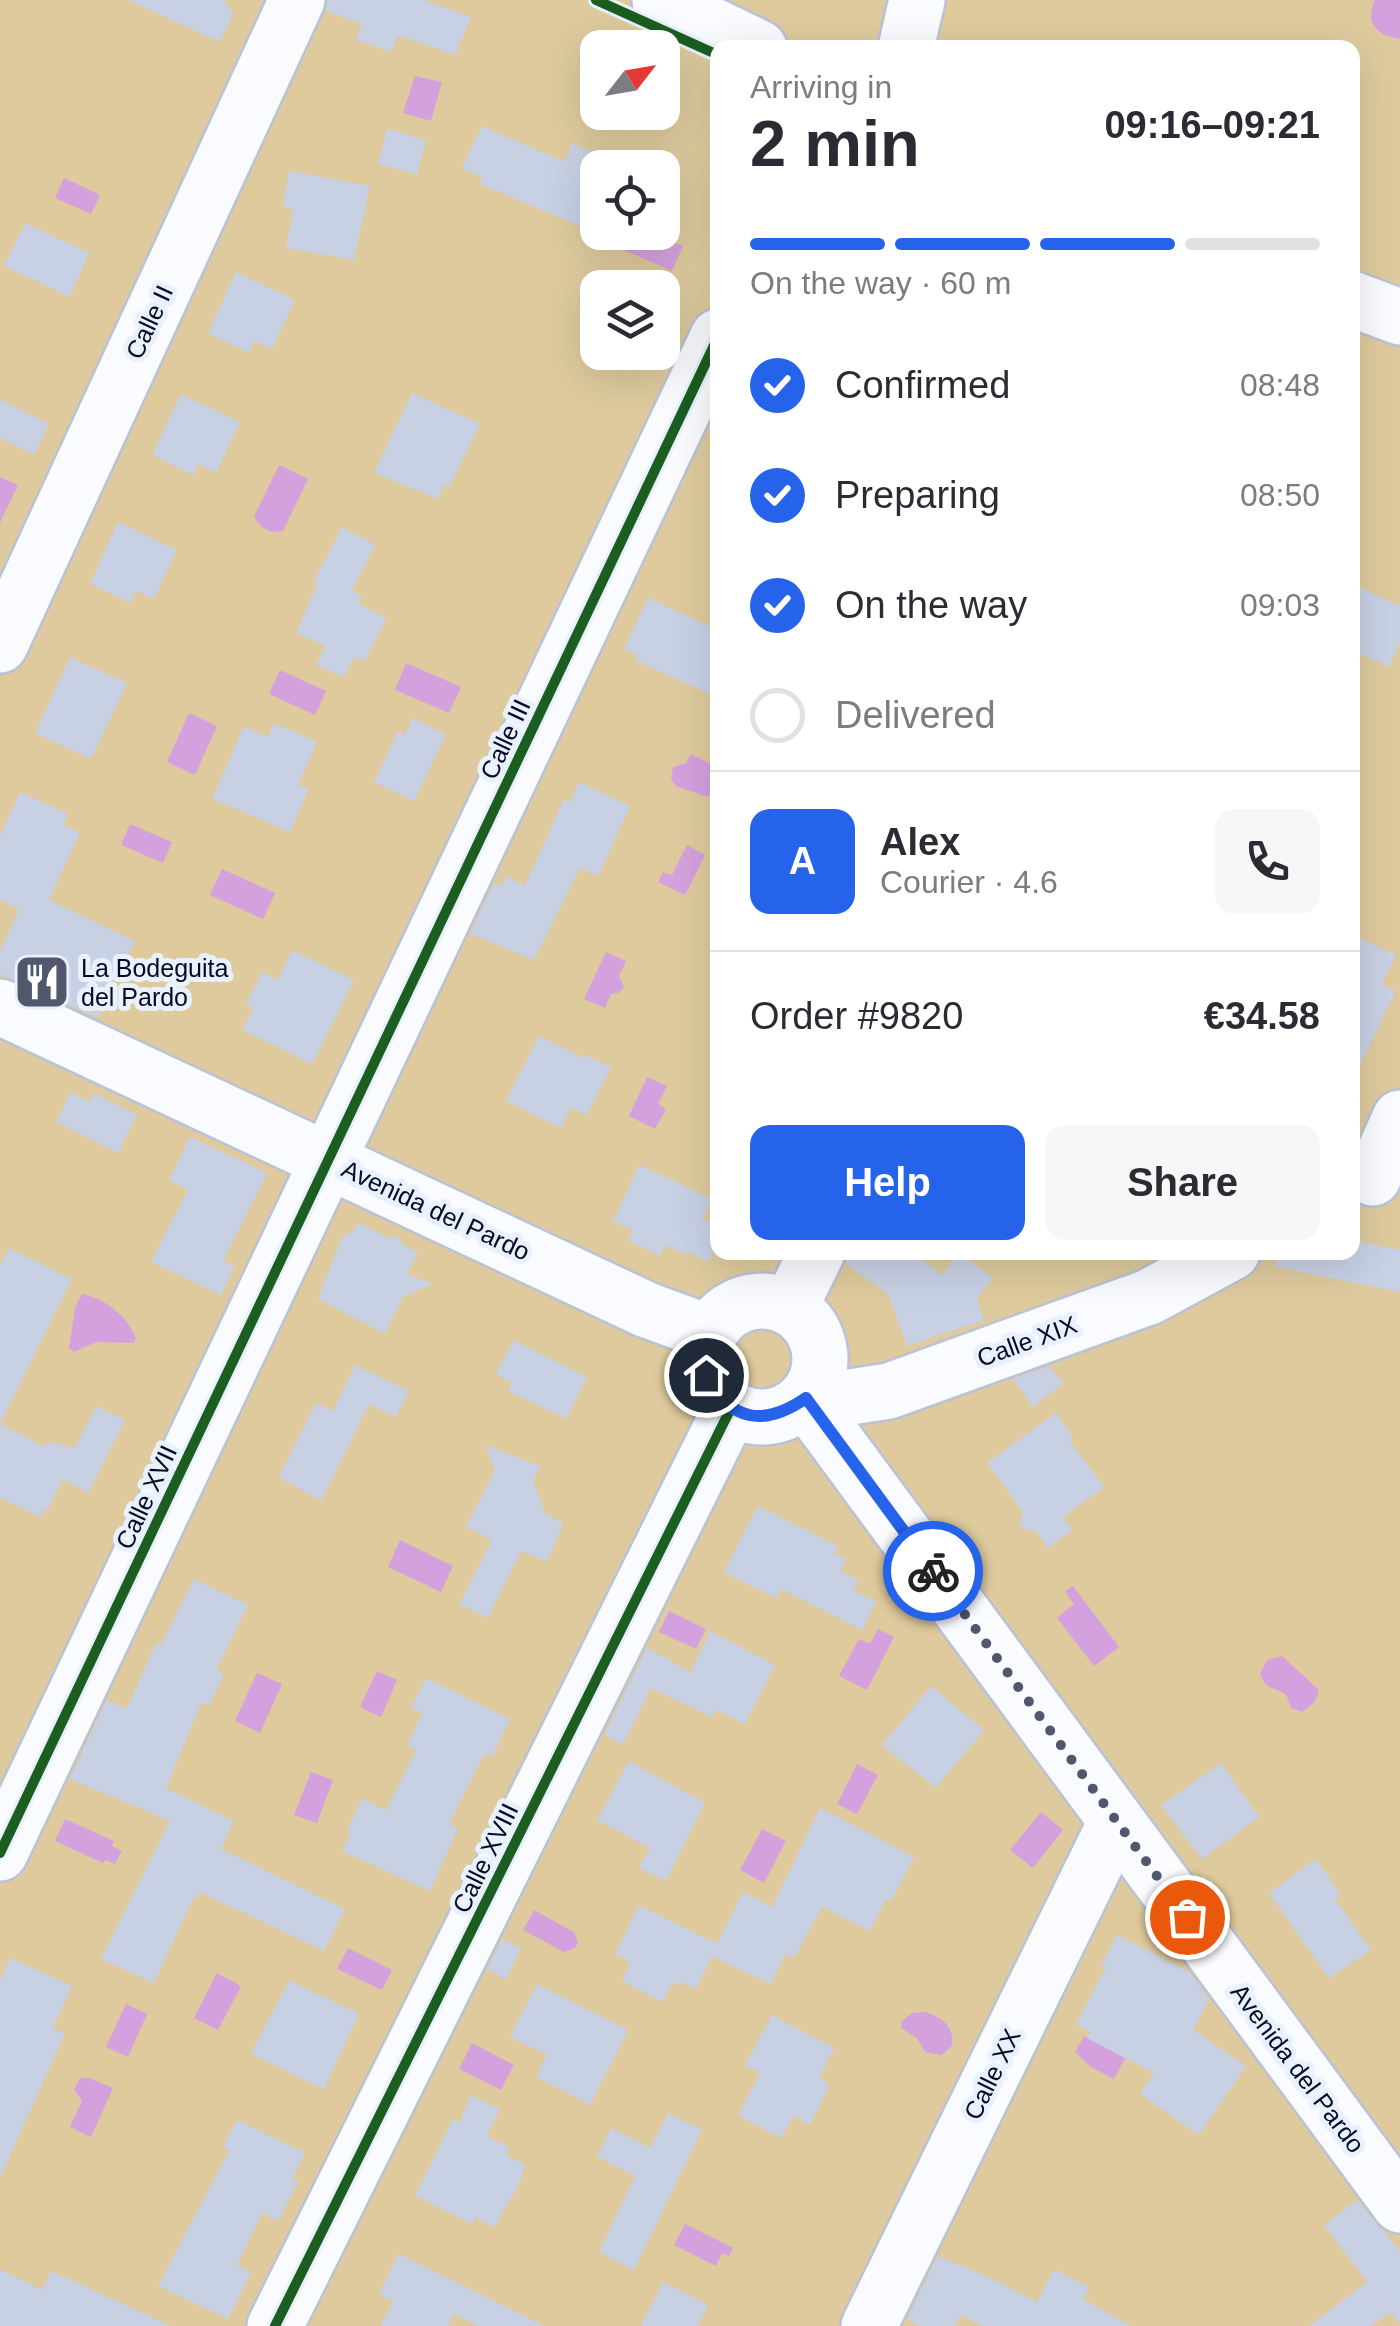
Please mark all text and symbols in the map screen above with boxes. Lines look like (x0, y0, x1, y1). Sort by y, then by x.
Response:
north arrow (580, 30, 680, 130)
map controls (580, 30, 680, 370)
text: Arriving in (750, 69, 892, 105)
text: 09:16–09:21 (1104, 104, 1320, 146)
text: 2 min (750, 107, 920, 180)
button: locate (580, 150, 680, 250)
text: On the way · 60 m (750, 265, 1011, 301)
button: layers (580, 270, 680, 370)
street label: Calle II (120, 281, 178, 363)
icon: check (750, 358, 805, 413)
text: Confirmed (835, 364, 1010, 406)
text: 08:48 (1240, 367, 1320, 403)
icon: check (750, 468, 805, 523)
text: Preparing (835, 474, 1000, 516)
text: 08:50 (1240, 477, 1320, 513)
icon: check (750, 578, 805, 633)
text: On the way (835, 584, 1027, 626)
text: 09:03 (1240, 587, 1320, 623)
text: Delivered (835, 694, 996, 736)
street label: Calle III (474, 695, 536, 783)
button: phone (1215, 809, 1320, 914)
text: Alex (880, 821, 960, 863)
text: A (789, 840, 816, 882)
text: Courier · 4.6 (880, 864, 1058, 900)
restaurant icon: La Bodeguita del Pardo (12, 952, 72, 1012)
place label: La Bodeguita del Pardo (81, 954, 228, 1011)
text: Order #9820 (750, 995, 963, 1037)
text: €34.58 (1204, 995, 1320, 1037)
button: Help (750, 1125, 1025, 1240)
button: Share (1045, 1125, 1320, 1240)
street label: Avenida del Pardo (338, 1154, 534, 1266)
street label: Calle XIX (973, 1310, 1081, 1372)
pin (664, 1333, 749, 1418)
icon: home (679, 1348, 734, 1403)
street label: Calle XVII (110, 1441, 182, 1553)
courier (883, 1521, 983, 1621)
icon: bike (906, 1544, 961, 1599)
street label: Calle XVIII (447, 1799, 523, 1917)
pin (1145, 1875, 1230, 1960)
icon: bag (1160, 1890, 1215, 1945)
street label: Avenida del Pardo (1225, 1978, 1371, 2158)
street label: Calle XX (958, 2024, 1026, 2124)

